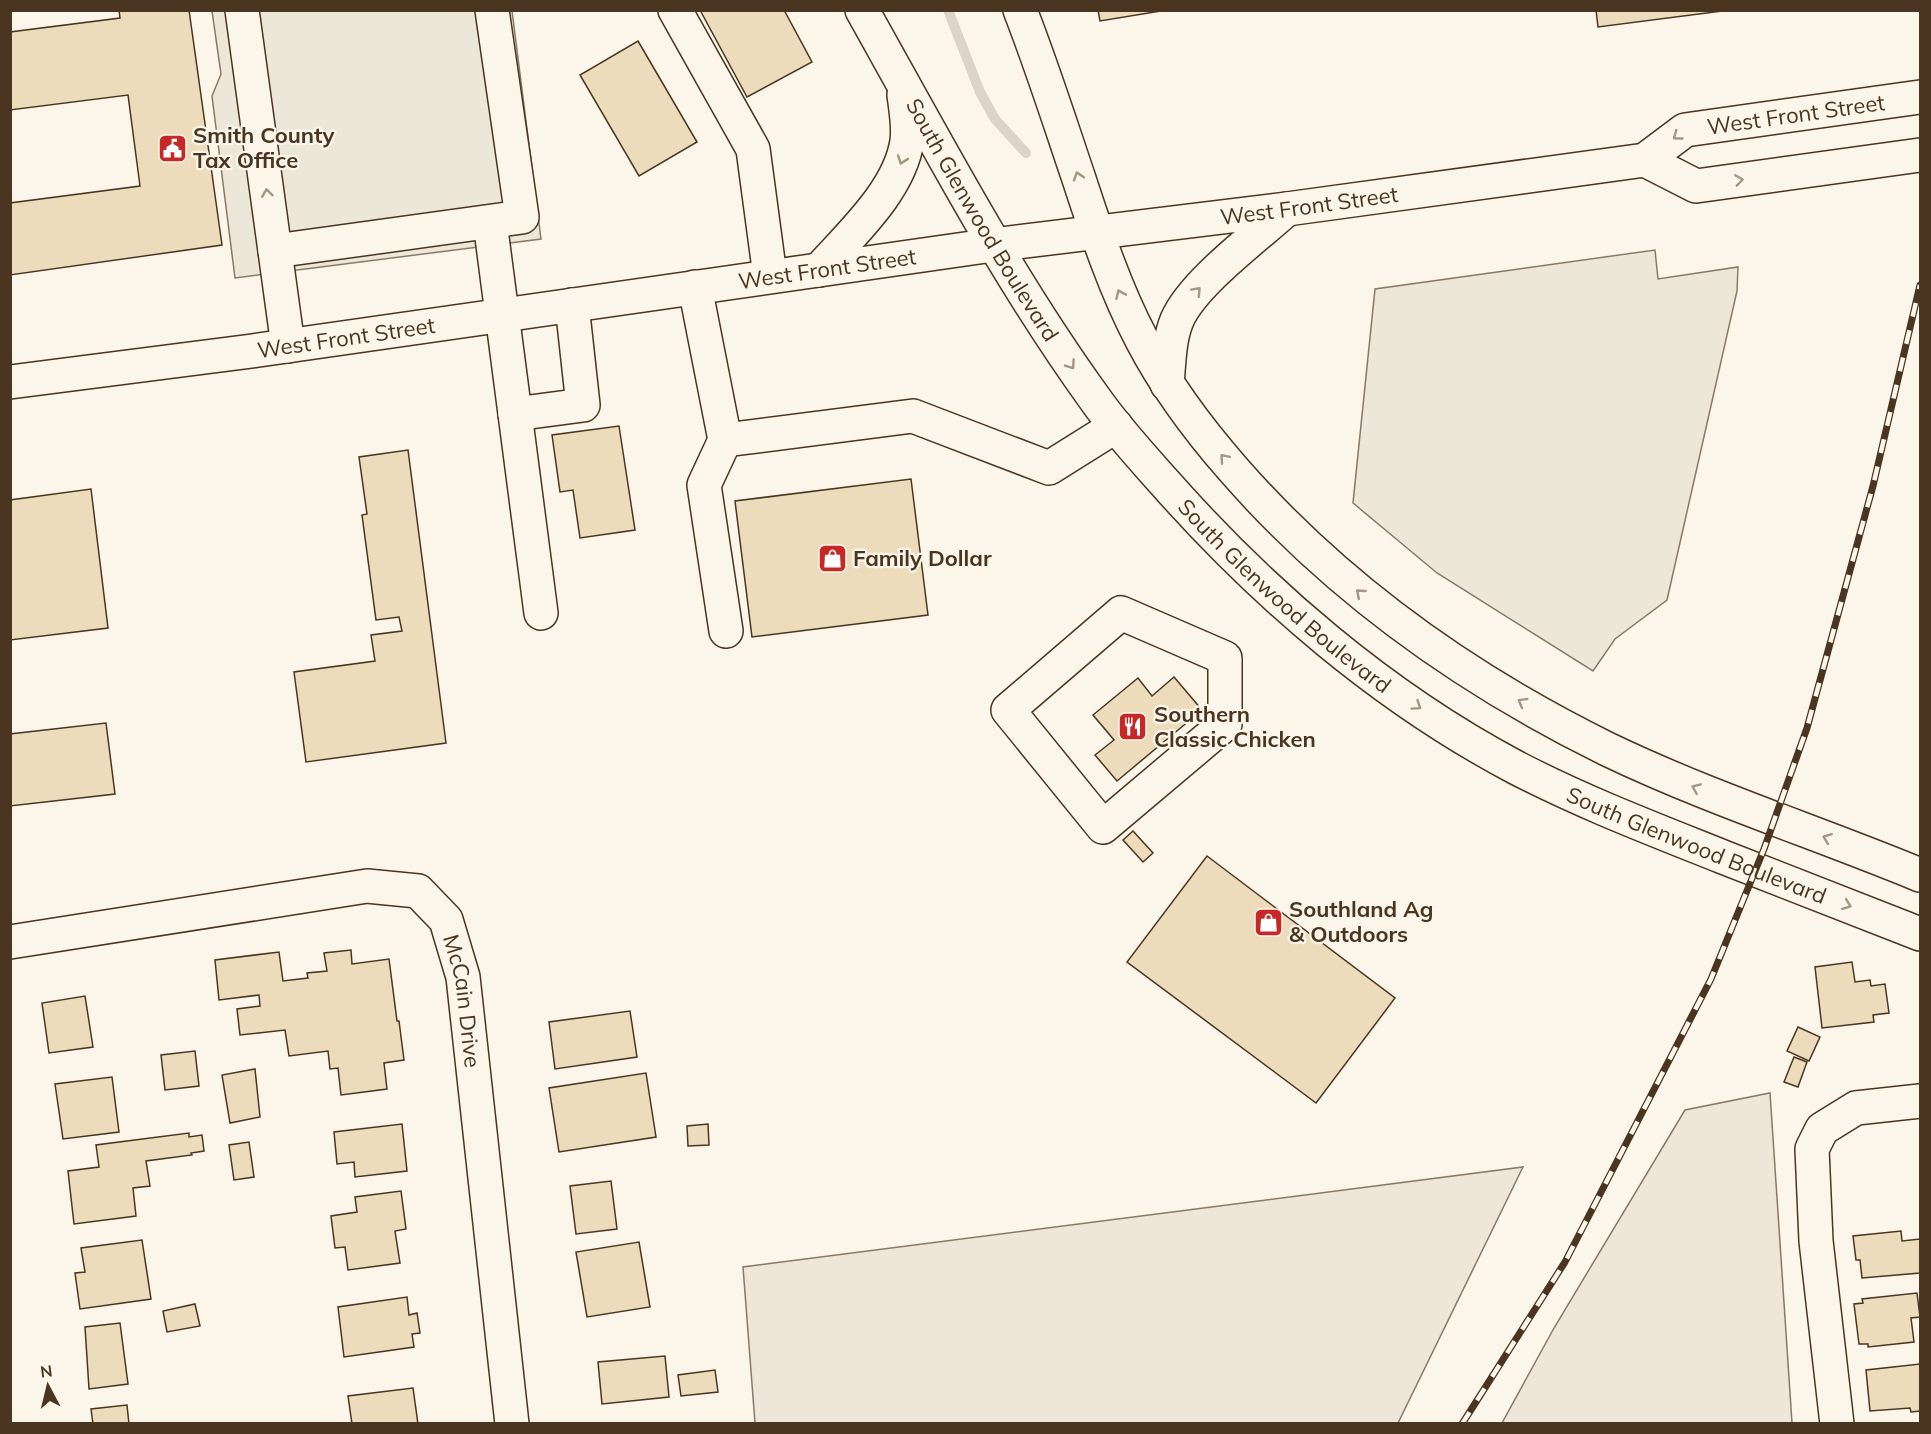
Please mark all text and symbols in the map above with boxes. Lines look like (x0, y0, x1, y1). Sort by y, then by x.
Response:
street label: West Front Street (1705, 88, 1887, 141)
street label: South Glenwood Boulevard (900, 93, 1065, 347)
place label: Smith County Tax Office (193, 121, 335, 174)
one-way arrow (1673, 128, 1684, 139)
public building icon: Smith County Tax Office (156, 132, 188, 164)
one-way arrow (896, 154, 909, 165)
one-way arrow (1073, 171, 1085, 182)
one-way arrow (1734, 175, 1743, 187)
street label: West Front Street (1218, 180, 1400, 231)
one-way arrow (262, 188, 274, 198)
street label: West Front Street (736, 242, 918, 295)
one-way arrow (1190, 287, 1201, 298)
one-way arrow (1116, 289, 1128, 300)
street label: West Front Street (255, 311, 437, 364)
one-way arrow (1064, 358, 1075, 369)
one-way arrow (1220, 454, 1231, 465)
street label: South Glenwood Boulevard (1172, 493, 1397, 699)
shop icon: Family Dollar (816, 542, 848, 574)
place label: Family Dollar (853, 544, 992, 572)
one-way arrow (1356, 589, 1367, 600)
one-way arrow (1517, 698, 1528, 709)
one-way arrow (1410, 699, 1421, 710)
place label: Southern Classic Chicken (1154, 700, 1316, 753)
restaurant icon: Southern Classic Chicken (1117, 711, 1149, 743)
street label: South Glenwood Boulevard (1562, 780, 1830, 910)
one-way arrow (1692, 783, 1703, 795)
one-way arrow (1822, 833, 1833, 846)
place label: Southland Ag & Outdoors (1289, 895, 1433, 948)
one-way arrow (1842, 898, 1852, 911)
shop icon: Southland Ag & Outdoors (1252, 906, 1284, 938)
street label: McCain Drive (437, 931, 487, 1069)
north arrow (18, 1356, 78, 1416)
text: N (39, 1360, 53, 1382)

